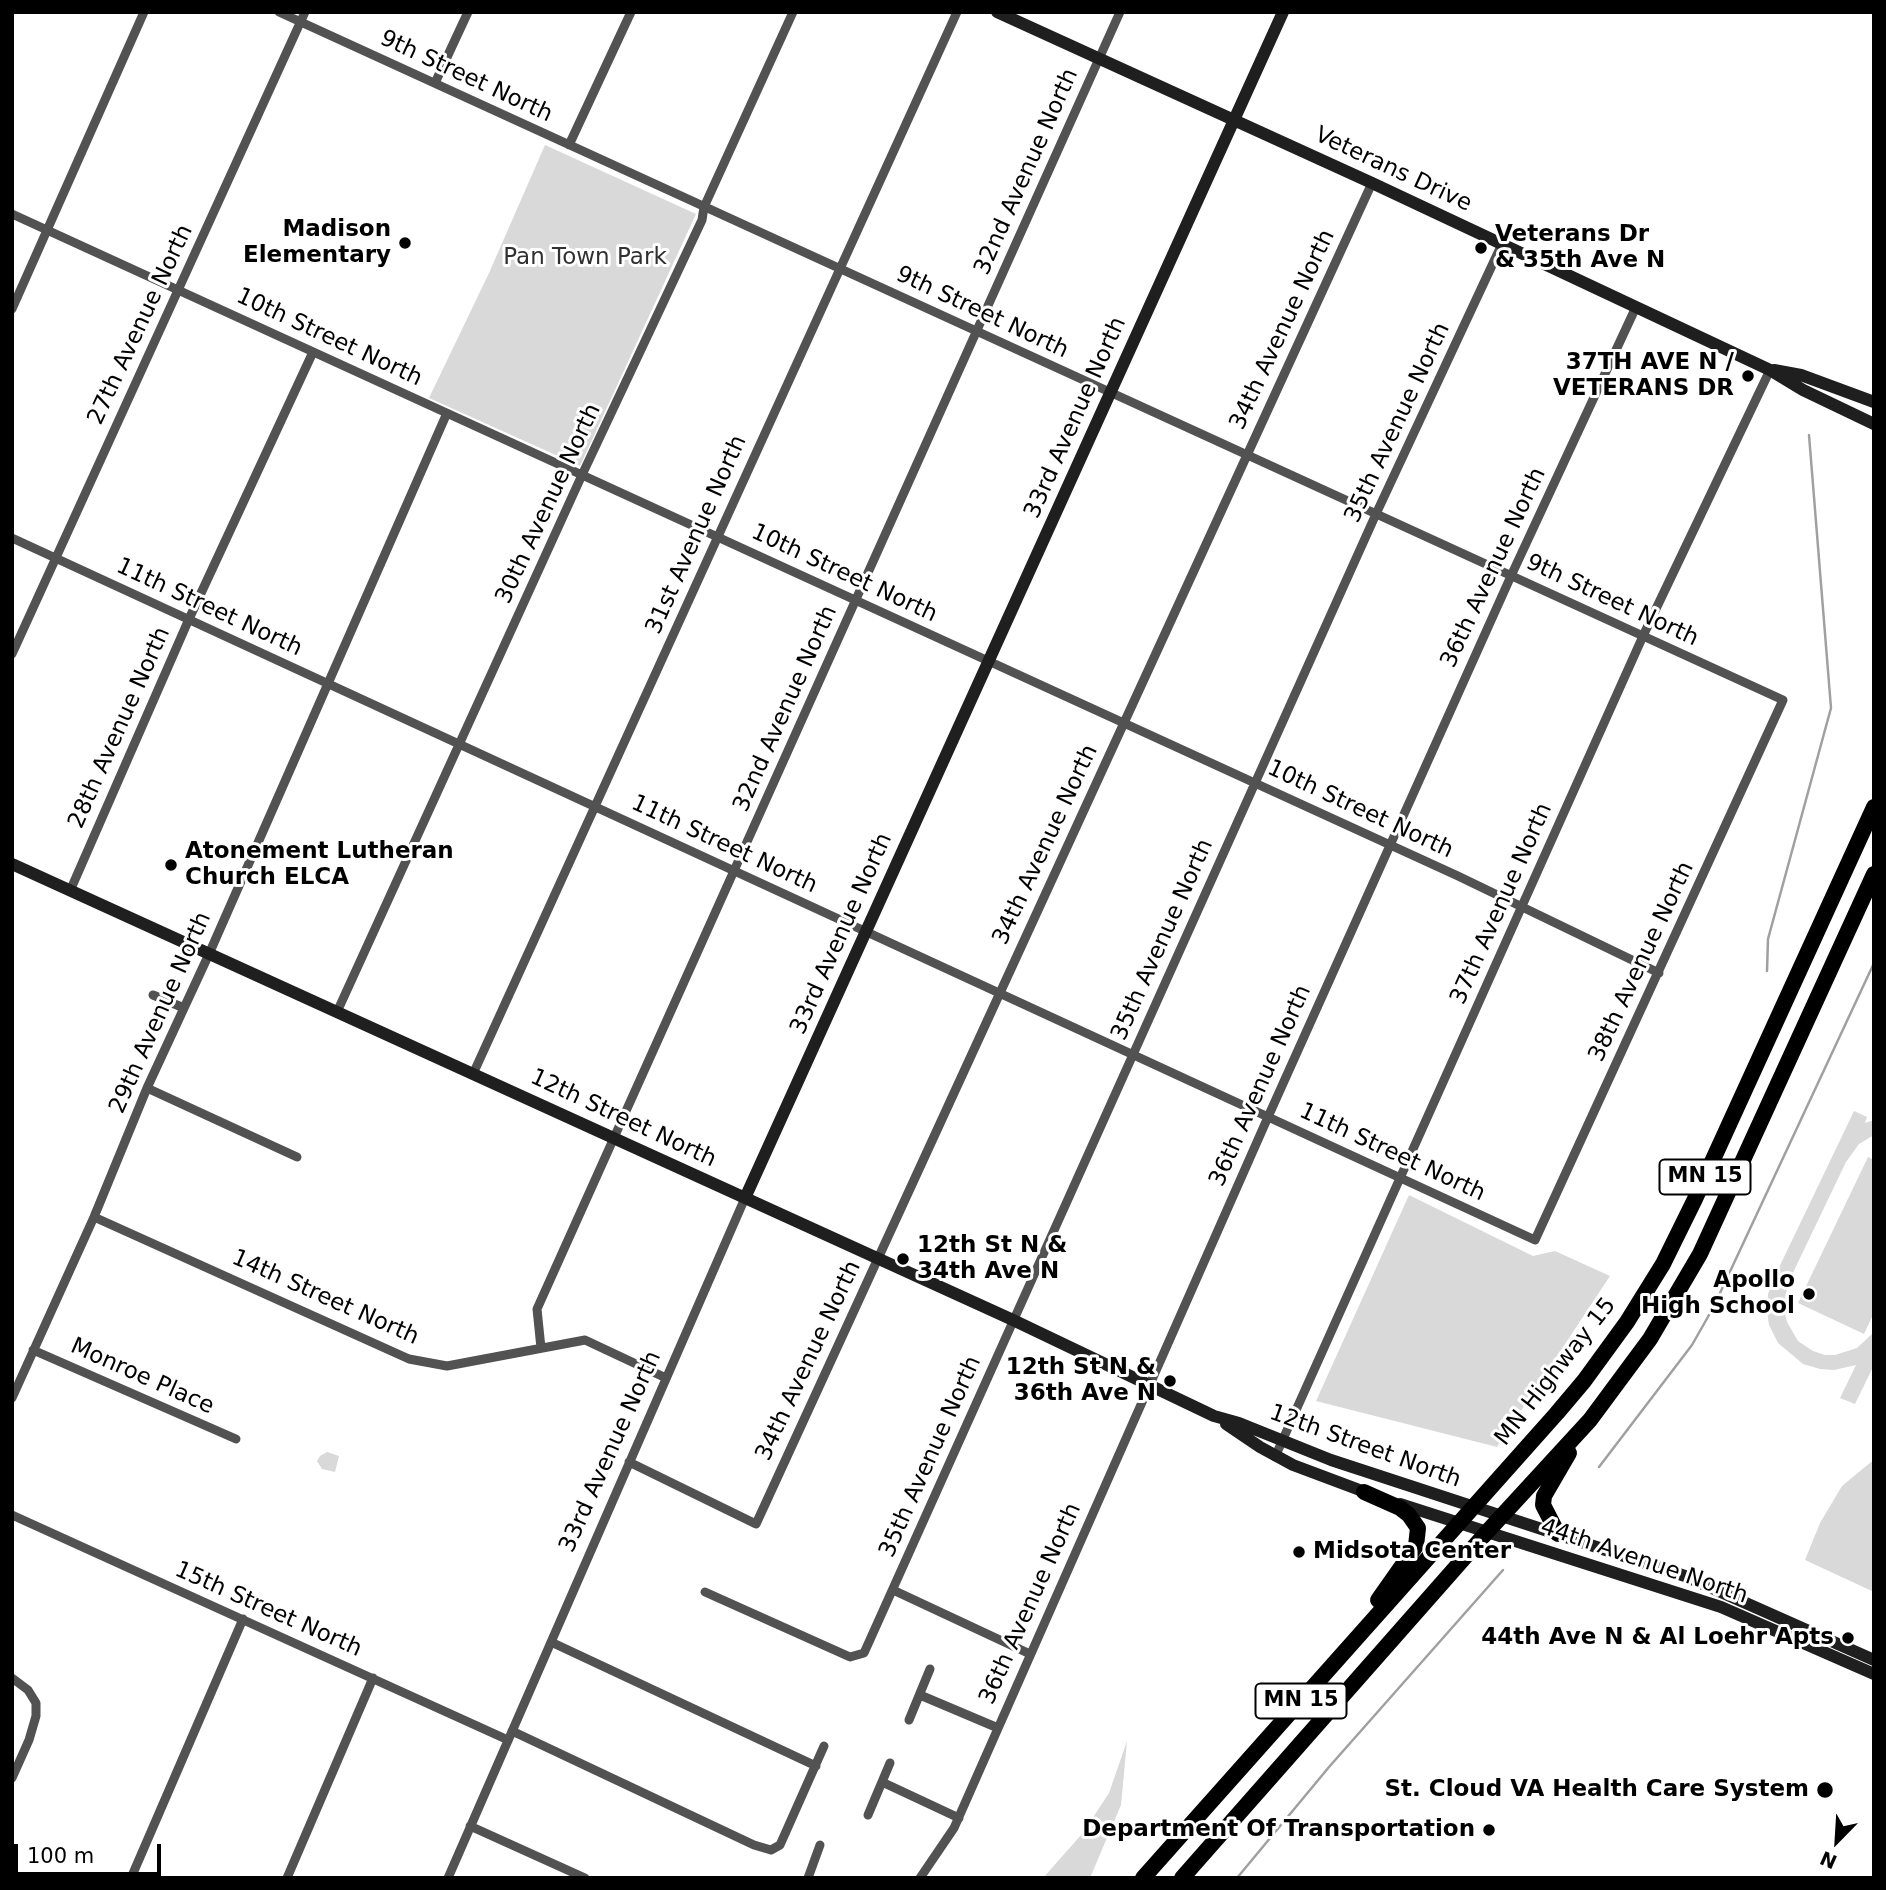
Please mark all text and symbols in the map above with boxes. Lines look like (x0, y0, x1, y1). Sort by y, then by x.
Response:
street label: 9th Street North (375, 25, 557, 129)
street label: 32nd Avenue North (969, 65, 1085, 279)
street label: Veterans Drive (1310, 122, 1476, 218)
place label: Madison Elementary (243, 216, 391, 270)
street label: 27th Avenue North (83, 221, 199, 429)
place label: Veterans Dr & 35th Ave N (1495, 221, 1665, 275)
street label: 34th Avenue North (1225, 226, 1341, 434)
marker: Madison Elementary (397, 235, 413, 251)
marker: Veterans Dr & 35th Ave N (1473, 240, 1489, 256)
park label: Pan Town Park (503, 244, 667, 272)
street label: 9th Street North (891, 261, 1073, 365)
street label: 10th Street North (232, 283, 426, 393)
street label: 33rd Avenue North (1019, 313, 1133, 523)
street label: 35th Avenue North (1340, 319, 1456, 527)
place label: 37TH AVE N / VETERANS DR (1553, 349, 1734, 403)
marker: 37TH AVE N / VETERANS DR (1740, 368, 1756, 384)
street label: 30th Avenue North (491, 400, 607, 608)
street label: 31st Avenue North (641, 431, 753, 639)
street label: 36th Avenue North (1436, 464, 1552, 672)
street label: 10th Street North (747, 519, 941, 629)
street label: 9th Street North (1521, 549, 1703, 653)
street label: 11th Street North (112, 553, 306, 663)
street label: 32nd Avenue North (728, 602, 844, 816)
street label: 28th Avenue North (63, 623, 177, 833)
street label: 34th Avenue North (988, 741, 1104, 949)
street label: 10th Street North (1263, 755, 1457, 865)
street label: 11th Street North (627, 790, 821, 900)
street label: 37th Avenue North (1445, 799, 1559, 1009)
street label: 33rd Avenue North (785, 829, 899, 1039)
street label: 35th Avenue North (1106, 835, 1220, 1045)
place label: Atonement Lutheran Church ELCA (185, 838, 454, 892)
marker: Atonement Lutheran Church ELCA (163, 857, 179, 873)
street label: 38th Avenue North (1584, 858, 1700, 1066)
street label: 29th Avenue North (104, 908, 218, 1118)
street label: 36th Avenue North (1204, 981, 1318, 1191)
street label: 12th Street North (526, 1064, 720, 1174)
street label: 11th Street North (1295, 1098, 1489, 1208)
road number: MN 15 (1660, 1160, 1750, 1194)
place label: 12th St N & 34th Ave N (917, 1232, 1067, 1286)
street label: 14th Street North (227, 1244, 423, 1352)
marker: 12th St N & 34th Ave N (895, 1251, 911, 1267)
street label: 34th Avenue North (751, 1257, 867, 1465)
place label: Apollo High School (1641, 1267, 1795, 1321)
marker: Apollo High School (1801, 1286, 1817, 1302)
street label: MN Highway 15 (1490, 1292, 1622, 1452)
street label: Monroe Place (66, 1333, 218, 1421)
street label: 33rd Avenue North (554, 1347, 668, 1557)
street label: 35th Avenue North (874, 1352, 988, 1562)
place label: 12th St N & 36th Ave N (1006, 1354, 1156, 1408)
marker: 12th St N & 36th Ave N (1162, 1373, 1178, 1389)
street label: 12th Street North (1266, 1400, 1464, 1494)
street label: 36th Avenue North (974, 1499, 1088, 1709)
street label: 44th Avenue North (1537, 1514, 1751, 1610)
place label: Midsota Center (1313, 1538, 1511, 1566)
marker: Midsota Center (1291, 1544, 1307, 1560)
street label: 15th Street North (170, 1556, 366, 1664)
place label: 44th Ave N & Al Loehr Apts (1481, 1624, 1834, 1652)
marker: 44th Ave N & Al Loehr Apts (1840, 1630, 1856, 1646)
road number: MN 15 (1256, 1684, 1346, 1718)
place label: St. Cloud VA Health Care System (1384, 1776, 1809, 1804)
marker: St. Cloud VA Health Care System (1815, 1780, 1835, 1800)
north arrow (1802, 1806, 1872, 1876)
place label: Department Of Transportation (1082, 1816, 1475, 1844)
marker: Department Of Transportation (1481, 1822, 1497, 1838)
scale bar (18, 1830, 164, 1874)
text: 100 m (27, 1844, 94, 1868)
text: N (1817, 1847, 1840, 1873)

